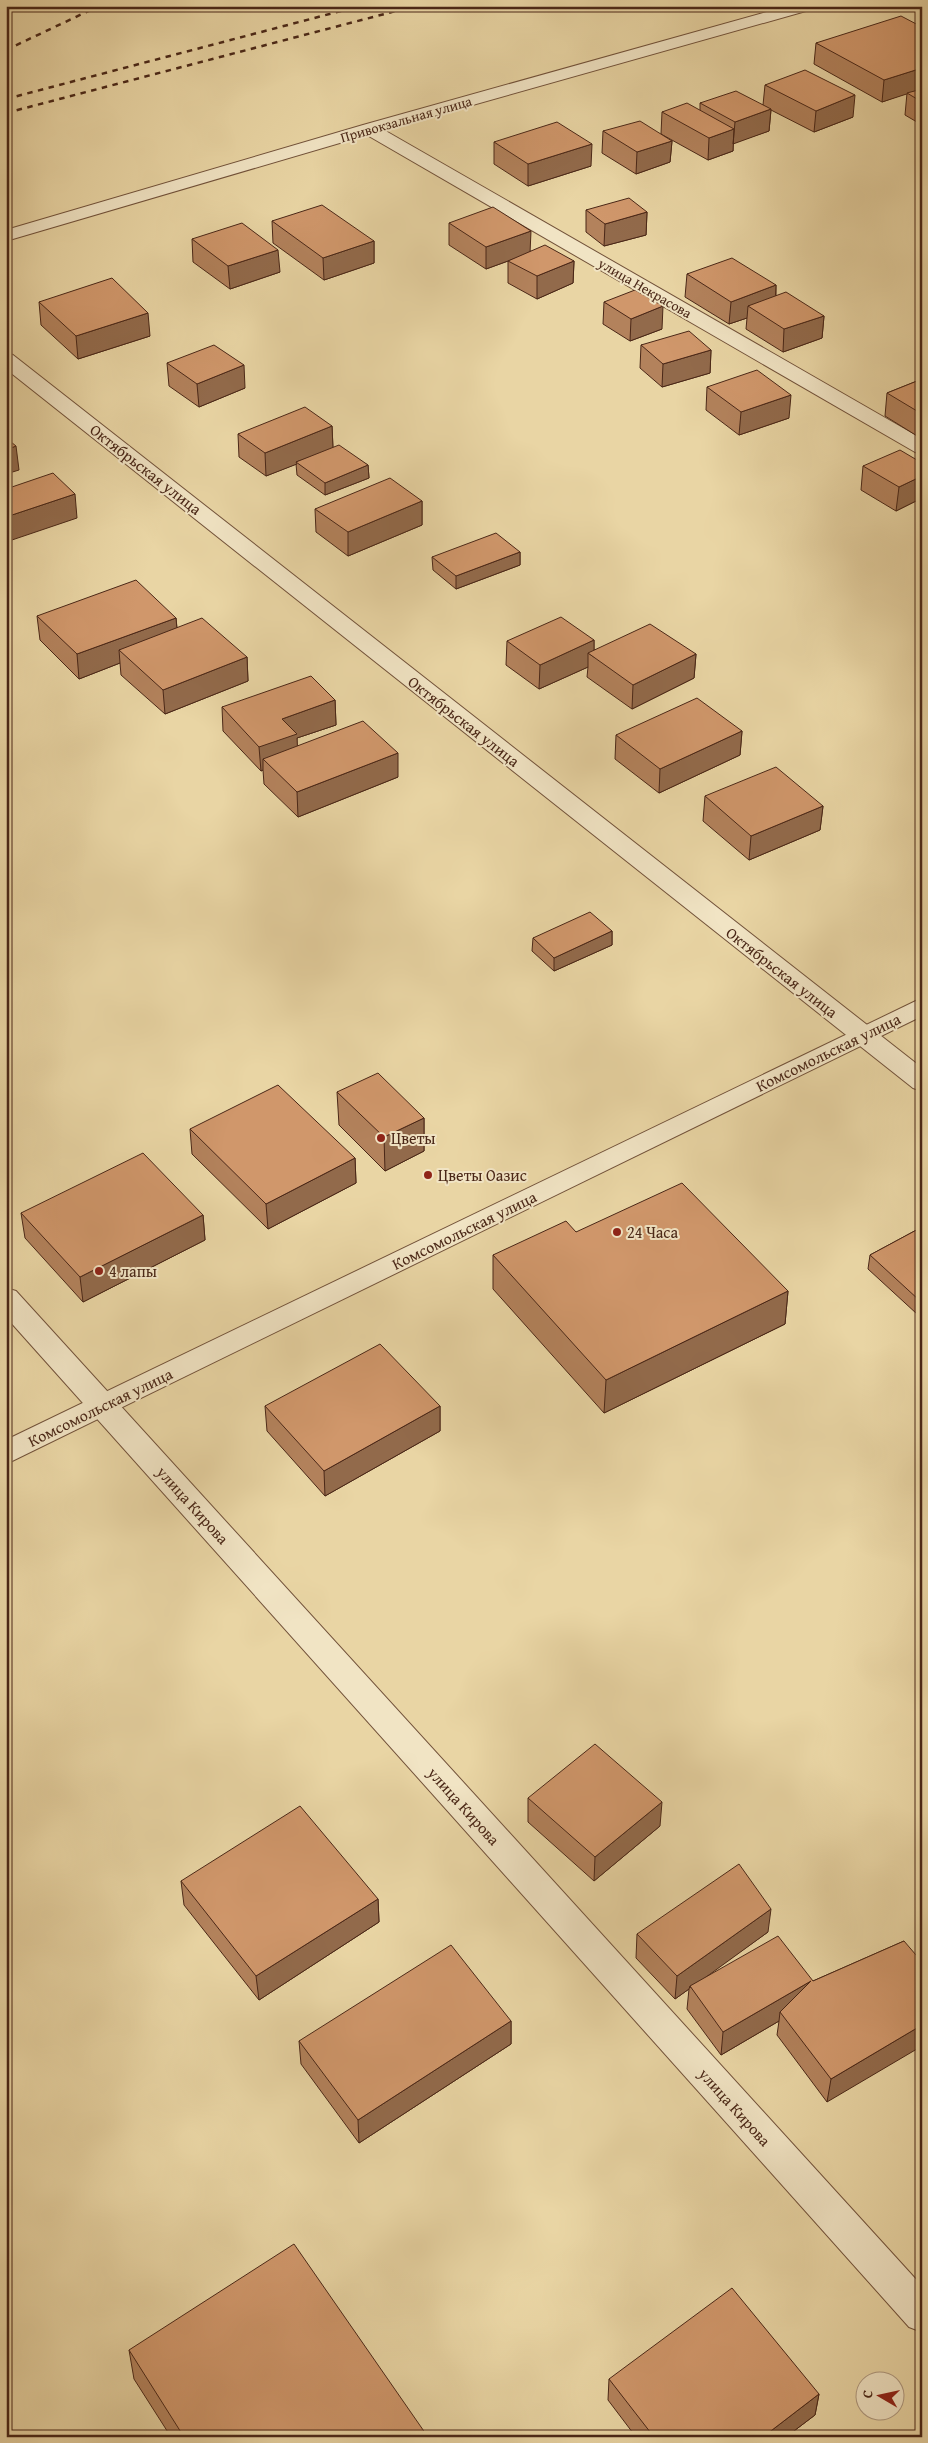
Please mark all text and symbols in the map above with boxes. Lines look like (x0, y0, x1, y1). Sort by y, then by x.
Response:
street label: Привокзальная улица (338, 91, 474, 147)
street label: улица Некрасова (594, 253, 696, 323)
street label: Октябрьская улица (85, 418, 207, 521)
street label: Октябрьская улица (403, 670, 525, 773)
street label: Октябрьская улица (721, 921, 843, 1024)
street label: Комсомольская улица (751, 1006, 905, 1098)
place label: Цветы (391, 1126, 436, 1150)
marker: Цветы (375, 1132, 387, 1144)
place label: Цветы Оазис (438, 1163, 527, 1187)
marker: Цветы Оазис (422, 1169, 434, 1181)
street label: Комсомольская улица (387, 1184, 541, 1276)
place label: 24 Часа (627, 1220, 678, 1244)
marker: 24 Часа (611, 1226, 623, 1238)
place label: 4 лапы (109, 1259, 157, 1283)
marker: 4 лапы (93, 1265, 105, 1277)
street label: Комсомольская улица (23, 1361, 177, 1453)
street label: улица Кирова (151, 1460, 235, 1550)
street label: улица Кирова (422, 1761, 506, 1851)
street label: улица Кирова (693, 2062, 777, 2152)
north arrow (856, 2370, 906, 2420)
text: С (857, 2388, 878, 2399)

